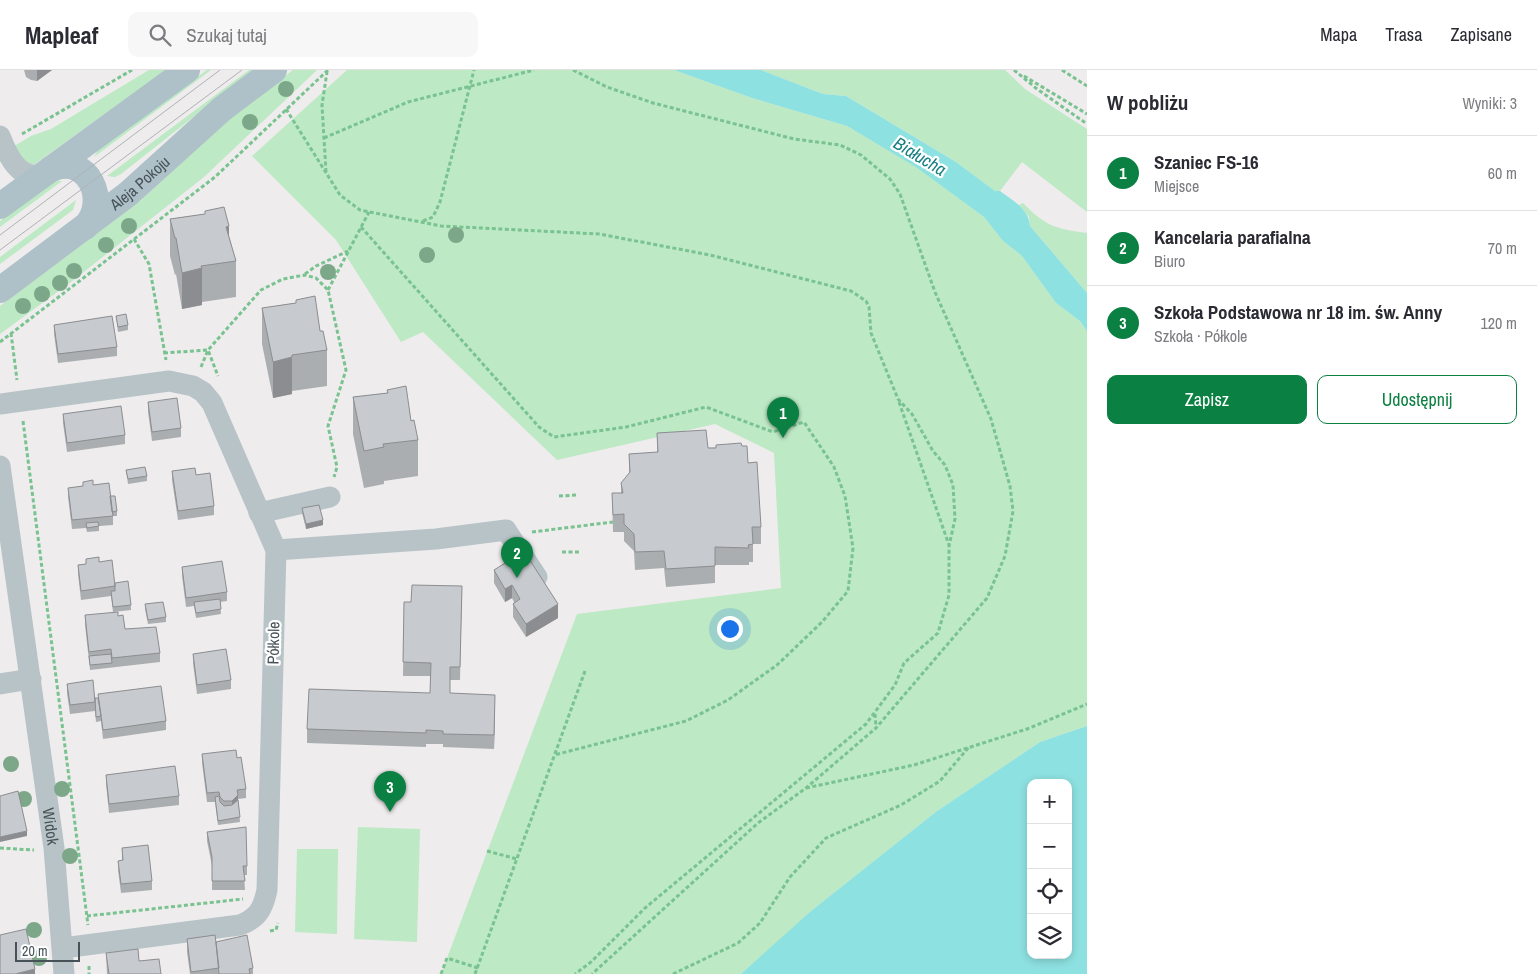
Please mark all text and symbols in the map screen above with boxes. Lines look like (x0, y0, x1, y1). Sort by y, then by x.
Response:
search box (128, 12, 478, 57)
text: Mapleaf (25, 19, 98, 51)
icon: search (146, 21, 174, 49)
text: Szukaj tutaj (186, 22, 267, 48)
text: Mapa (1320, 22, 1357, 47)
text: Trasa (1385, 22, 1422, 47)
text: Zapisane (1450, 22, 1512, 47)
text: W pobliżu (1107, 88, 1188, 117)
text: Wyniki: 3 (1462, 92, 1517, 114)
water label: Białucha (889, 130, 951, 182)
text: Szaniec FS-16 (1154, 149, 1259, 175)
street label: Aleja Pokoju (104, 151, 174, 216)
text: 1 (1119, 162, 1127, 184)
text: 60 m (1488, 162, 1517, 184)
text: Miejsce (1154, 175, 1199, 197)
text: Kancelaria parafialna (1154, 224, 1311, 250)
text: 2 (1119, 237, 1127, 259)
text: 70 m (1488, 237, 1517, 259)
text: Biuro (1154, 250, 1185, 272)
text: Szkoła Podstawowa nr 18 im. św. Anny (1154, 299, 1442, 325)
text: 3 (1119, 312, 1127, 334)
text: 120 m (1481, 312, 1517, 334)
text: Szkoła · Półkole (1154, 325, 1247, 347)
button: Zapisz (1107, 375, 1307, 424)
button: Udostępnij (1317, 375, 1517, 424)
pin: 1 (767, 397, 799, 438)
pin: 2 (501, 537, 533, 578)
your location (717, 616, 743, 642)
street label: Półkole (262, 621, 284, 665)
pin: 3 (374, 771, 406, 812)
map controls (1027, 779, 1072, 959)
button: + (1027, 779, 1072, 824)
street label: Widok (37, 806, 65, 847)
button: − (1027, 824, 1072, 869)
button: locate (1027, 869, 1072, 914)
button: layers (1027, 914, 1072, 959)
scale bar (15, 939, 80, 962)
text: 20 m (22, 942, 48, 960)

